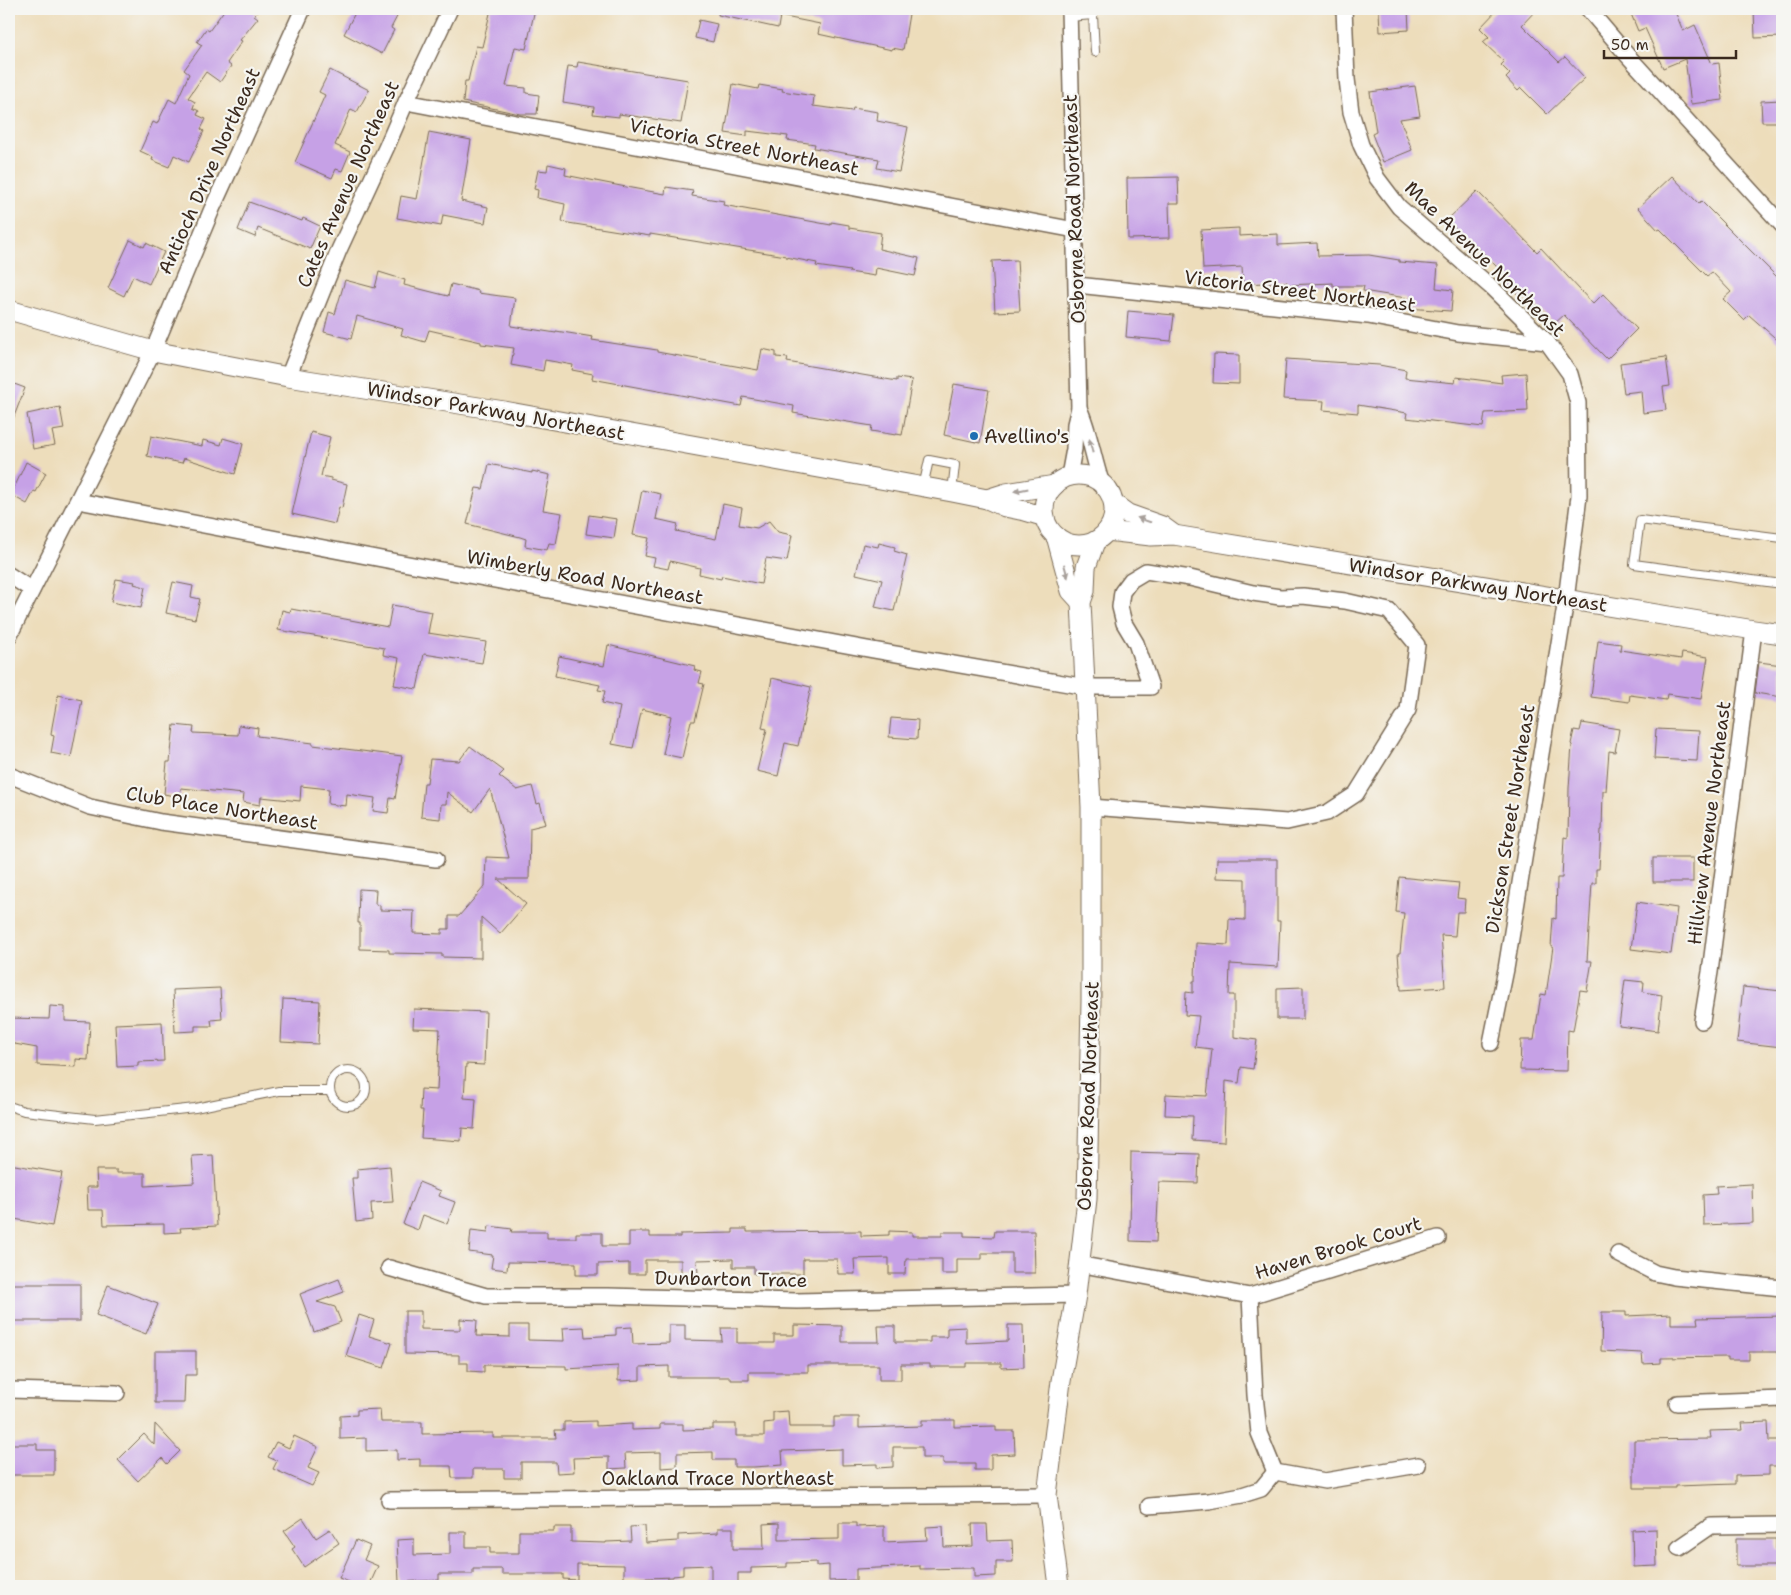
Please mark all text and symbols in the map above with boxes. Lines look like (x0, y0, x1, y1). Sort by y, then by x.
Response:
scale bar (1604, 28, 1736, 60)
text: 50 m (1611, 35, 1649, 55)
street label: Antioch Drive Northeast (152, 64, 266, 278)
street label: Cates Avenue Northeast (291, 77, 405, 291)
street label: Osborne Road Northeast (1058, 94, 1090, 324)
street label: Victoria Street Northeast (627, 112, 861, 182)
street label: Mae Avenue Northeast (1399, 176, 1571, 342)
street label: Victoria Street Northeast (1183, 264, 1417, 318)
street label: Windsor Parkway Northeast (365, 376, 627, 446)
place label: Avellino's (984, 424, 1069, 449)
marker: Avellino's (968, 430, 980, 442)
one-way arrow (1087, 438, 1095, 453)
one-way arrow (1012, 487, 1028, 495)
one-way arrow (1136, 516, 1151, 524)
street label: Wimberly Road Northeast (465, 544, 705, 610)
street label: Windsor Parkway Northeast (1347, 552, 1609, 618)
one-way arrow (1062, 564, 1070, 579)
street label: Hillview Avenue Northeast (1682, 700, 1736, 946)
street label: Dickson Street Northeast (1480, 703, 1540, 935)
street label: Club Place Northeast (124, 780, 320, 836)
street label: Osborne Road Northeast (1072, 981, 1104, 1211)
street label: Haven Brook Court (1252, 1211, 1424, 1285)
street label: Dunbarton Trace (654, 1265, 808, 1293)
street label: Oakland Trace Northeast (602, 1466, 834, 1491)

